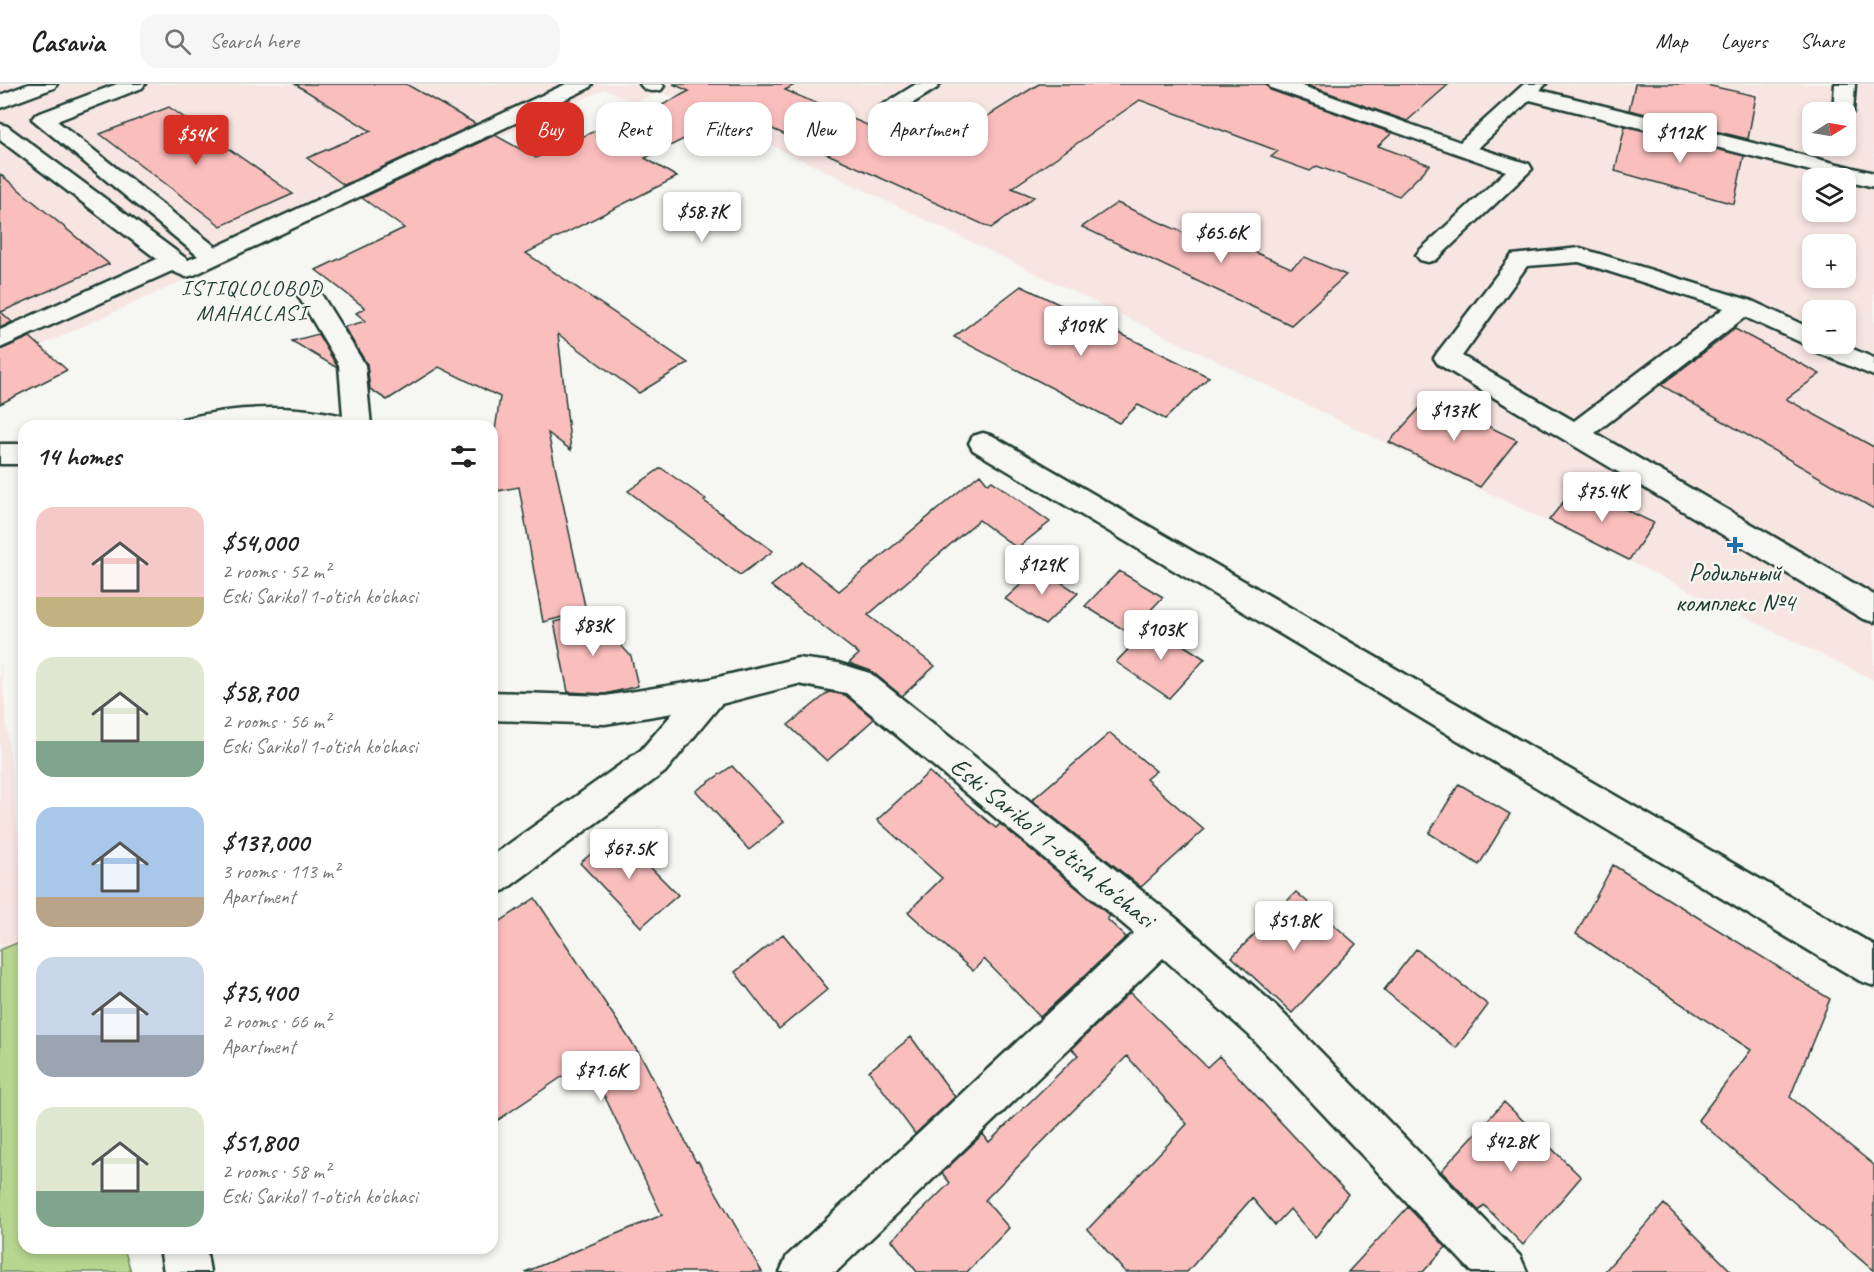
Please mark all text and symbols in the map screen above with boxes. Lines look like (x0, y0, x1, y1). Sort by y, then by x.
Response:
search box (140, 14, 560, 68)
text: Casavia (30, 24, 104, 59)
icon: search (161, 25, 194, 58)
text: Search here (209, 27, 299, 55)
text: Map (1655, 28, 1688, 54)
text: Layers (1721, 28, 1767, 54)
text: Share (1800, 28, 1844, 54)
chip: Buy (516, 102, 584, 156)
chip: Rent (596, 102, 672, 156)
chip: Filters (684, 102, 772, 156)
chip: New (784, 102, 856, 156)
chip: Apartment (868, 102, 988, 156)
north arrow (1802, 102, 1856, 156)
map controls (1802, 102, 1856, 354)
pin: $112K (1638, 113, 1722, 164)
pin: $54K (160, 115, 232, 166)
text: $112K (1657, 120, 1703, 145)
text: $54K (178, 122, 214, 147)
button: layers (1802, 168, 1856, 222)
pin: $58.7K (653, 192, 751, 243)
text: $58.7K (677, 199, 727, 224)
pin: $65.6K (1172, 213, 1270, 264)
text: $65.6K (1196, 220, 1246, 245)
button: + (1802, 234, 1856, 288)
district label: ISTIQLOLOBOD MAHALLASI (181, 274, 324, 327)
button: − (1802, 300, 1856, 354)
pin: $109K (1039, 306, 1123, 357)
text: $109K (1058, 313, 1104, 338)
pin: $137K (1412, 391, 1496, 442)
text: $137K (1431, 398, 1477, 423)
text: 14 homes (36, 440, 121, 473)
icon: filters (447, 440, 480, 473)
pin: $75.4K (1553, 472, 1651, 523)
text: $75.4K (1577, 479, 1627, 504)
text: $54,000 (222, 526, 297, 559)
icon: home (84, 531, 156, 603)
marker: Родильный комплекс №4 (1726, 536, 1744, 554)
pin: $129K (1000, 545, 1084, 596)
text: $129K (1019, 552, 1065, 577)
place label: Родильный комплекс №4 (1675, 556, 1797, 619)
text: 2 rooms · 52 m² (222, 559, 330, 584)
text: Eski Sariko'l 1-o'tish ko'chasi (222, 584, 417, 609)
pin: $83K (557, 606, 629, 657)
pin: $103K (1119, 610, 1203, 661)
text: $83K (574, 613, 612, 638)
text: $103K (1138, 617, 1184, 642)
text: $58,700 (222, 676, 297, 709)
icon: home (84, 681, 156, 753)
text: 2 rooms · 56 m² (222, 709, 330, 734)
text: Eski Sariko'l 1-o'tish ko'chasi (222, 734, 417, 759)
street label: Eski Sariko'l 1-o'tish ko'chasi (944, 750, 1164, 937)
text: $137,000 (222, 826, 309, 859)
pin: $67.5K (580, 829, 678, 880)
icon: home (84, 831, 156, 903)
text: $67.5K (604, 836, 654, 861)
text: 3 rooms · 113 m² (222, 859, 339, 884)
text: Apartment (222, 884, 295, 909)
pin: $51.8K (1245, 901, 1343, 952)
text: $51.8K (1269, 908, 1319, 933)
text: $75,400 (222, 976, 297, 1009)
icon: home (84, 981, 156, 1053)
text: 2 rooms · 66 m² (222, 1009, 330, 1034)
text: Apartment (222, 1034, 295, 1059)
pin: $71.6K (552, 1051, 650, 1102)
text: $71.6K (576, 1058, 626, 1083)
pin: $42.8K (1462, 1122, 1560, 1173)
text: $51,800 (222, 1126, 297, 1159)
text: $42.8K (1486, 1129, 1536, 1154)
icon: home (84, 1131, 156, 1203)
text: 2 rooms · 58 m² (222, 1159, 330, 1184)
text: Eski Sariko'l 1-o'tish ko'chasi (222, 1184, 417, 1209)

